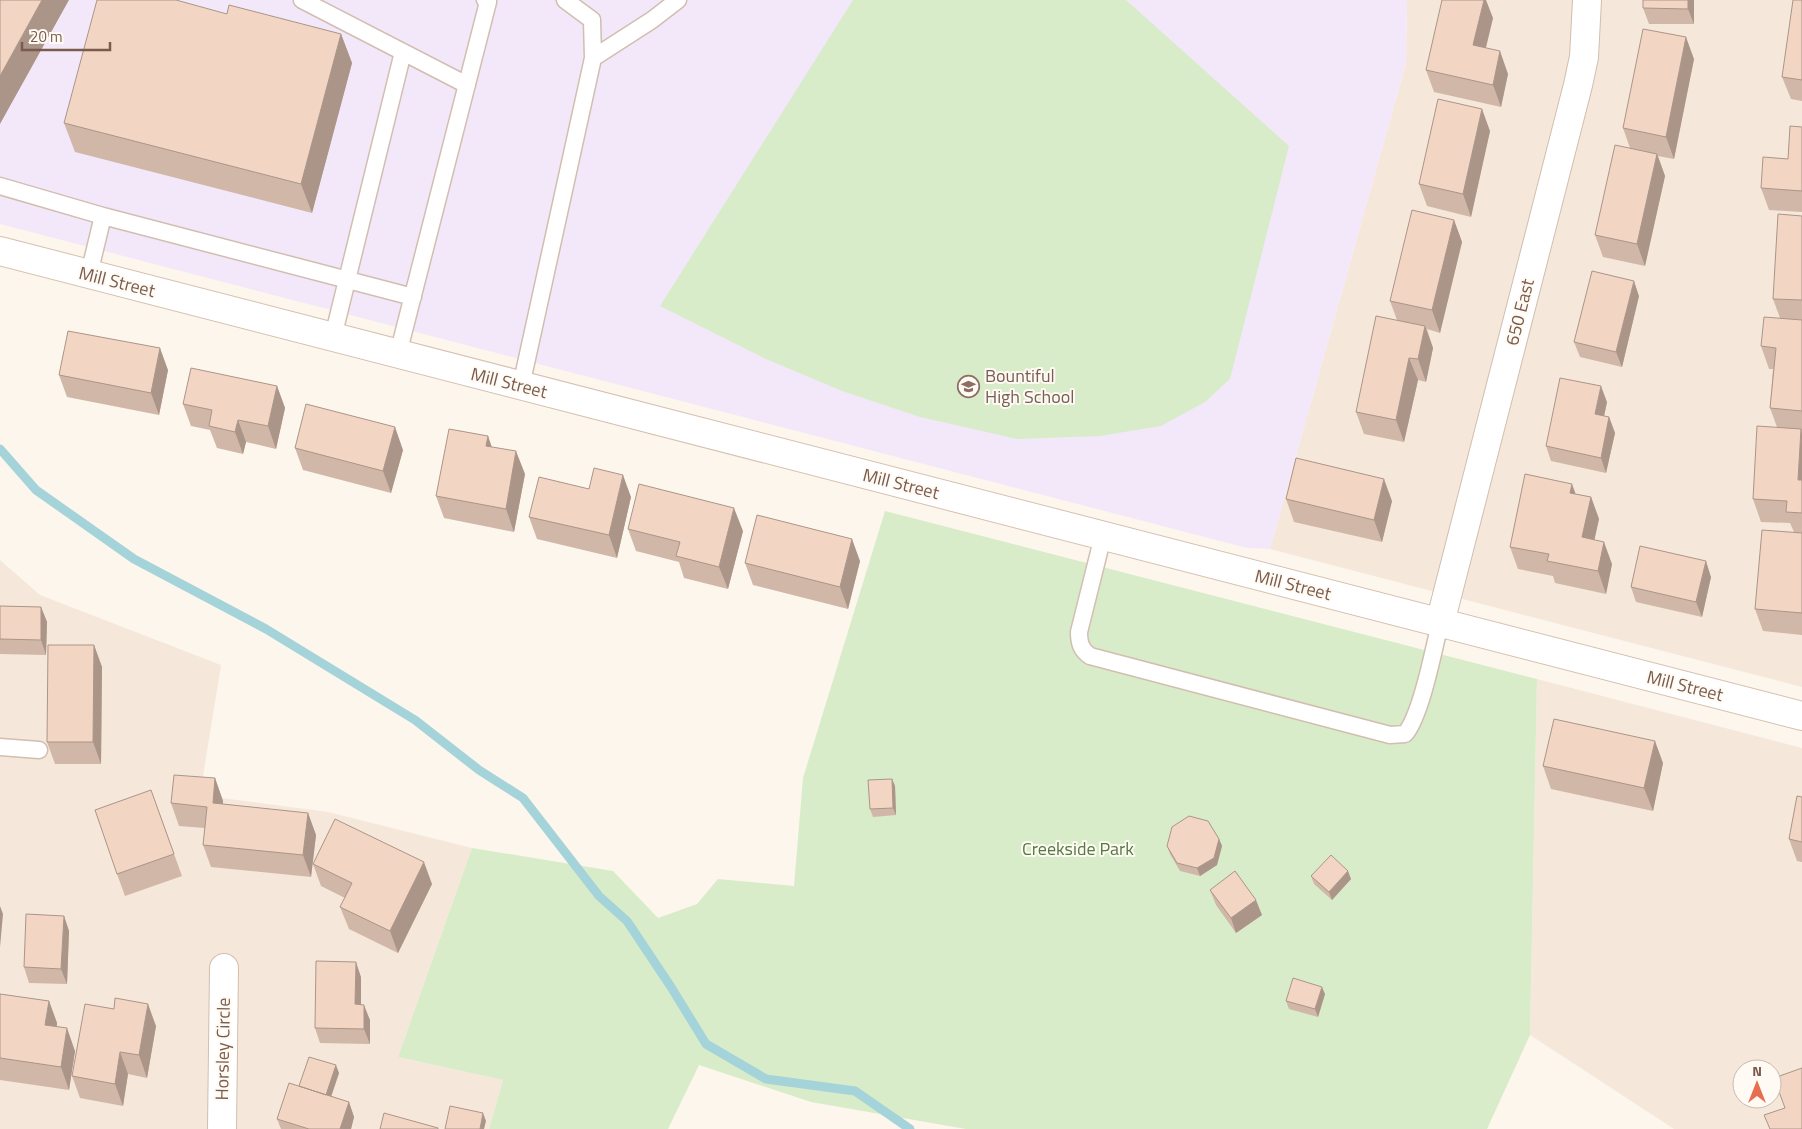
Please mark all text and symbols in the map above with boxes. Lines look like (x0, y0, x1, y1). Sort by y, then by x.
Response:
scale bar (22, 20, 110, 52)
text: 20 m (30, 25, 63, 48)
street label: Mill Street (76, 259, 159, 304)
street label: 650 East (1498, 275, 1541, 348)
street label: Mill Street (468, 360, 551, 405)
place label: Bountiful High School (985, 362, 1074, 410)
school or university icon: Bountiful High School (957, 374, 981, 398)
street label: Mill Street (860, 461, 943, 506)
street label: Mill Street (1252, 562, 1335, 607)
street label: Mill Street (1644, 663, 1727, 708)
park label: Creekside Park (1022, 835, 1134, 862)
street label: Horsley Circle (208, 997, 237, 1101)
north arrow (1732, 1059, 1782, 1109)
text: N (1752, 1060, 1762, 1081)

